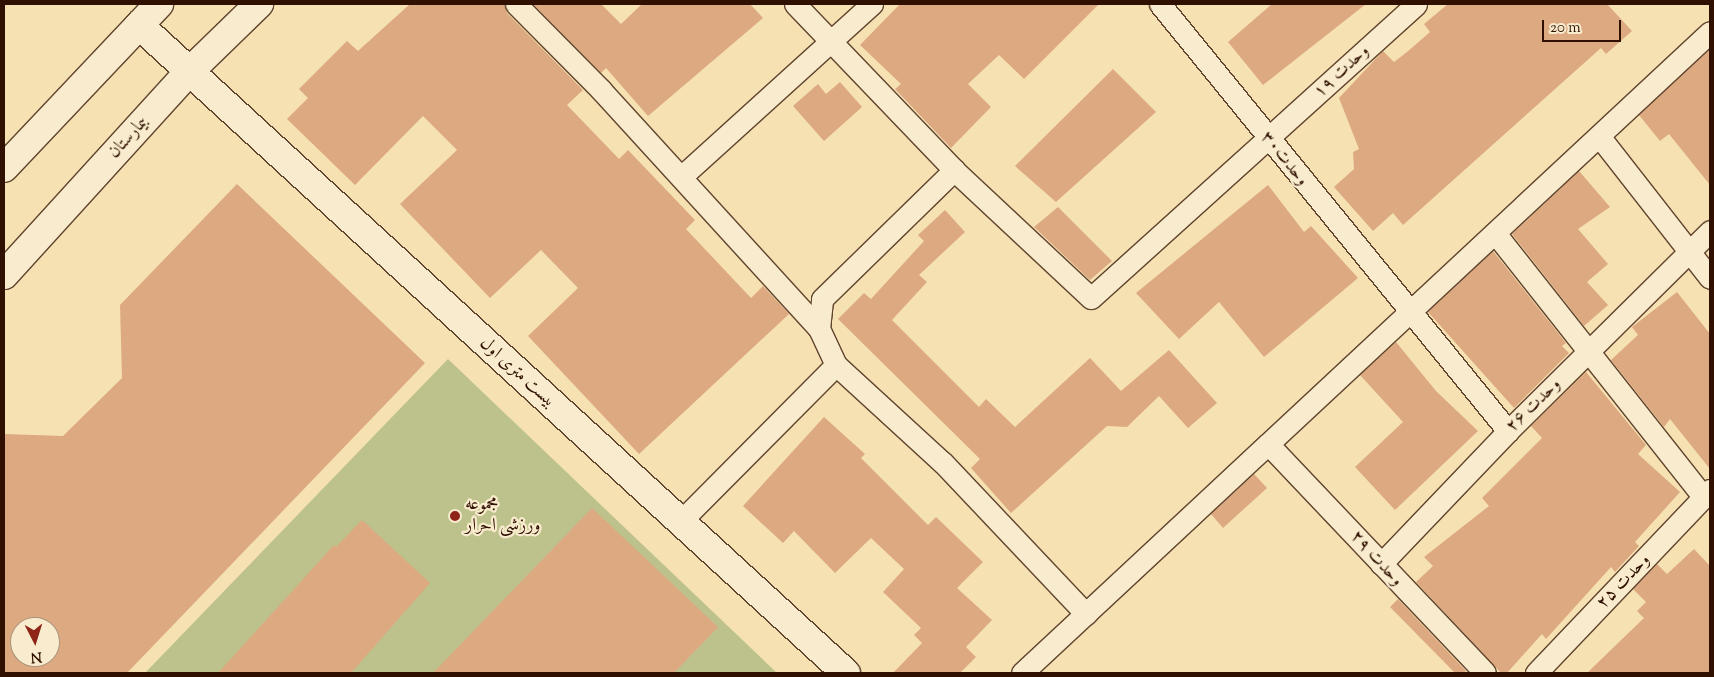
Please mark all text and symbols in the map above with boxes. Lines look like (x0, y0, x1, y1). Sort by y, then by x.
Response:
scale bar (1544, 10, 1623, 42)
text: 20 m (1550, 18, 1581, 39)
street label: وحدت ۱۹ (1310, 41, 1374, 103)
street label: بیمارستان (104, 112, 154, 164)
street label: وحدت۳۰ (1255, 127, 1313, 191)
street label: بیست متری اول (474, 333, 560, 413)
street label: وحدت ۲۶ (1502, 374, 1566, 438)
place label: مجموعه ورزشی احرار (465, 495, 541, 538)
marker: مجموعه ورزشی احرار (449, 510, 461, 522)
street label: وحدت ۲۹ (1345, 527, 1407, 591)
street label: وحدت ۲۵ (1593, 550, 1655, 614)
north arrow (10, 617, 60, 667)
text: N (30, 645, 43, 666)

